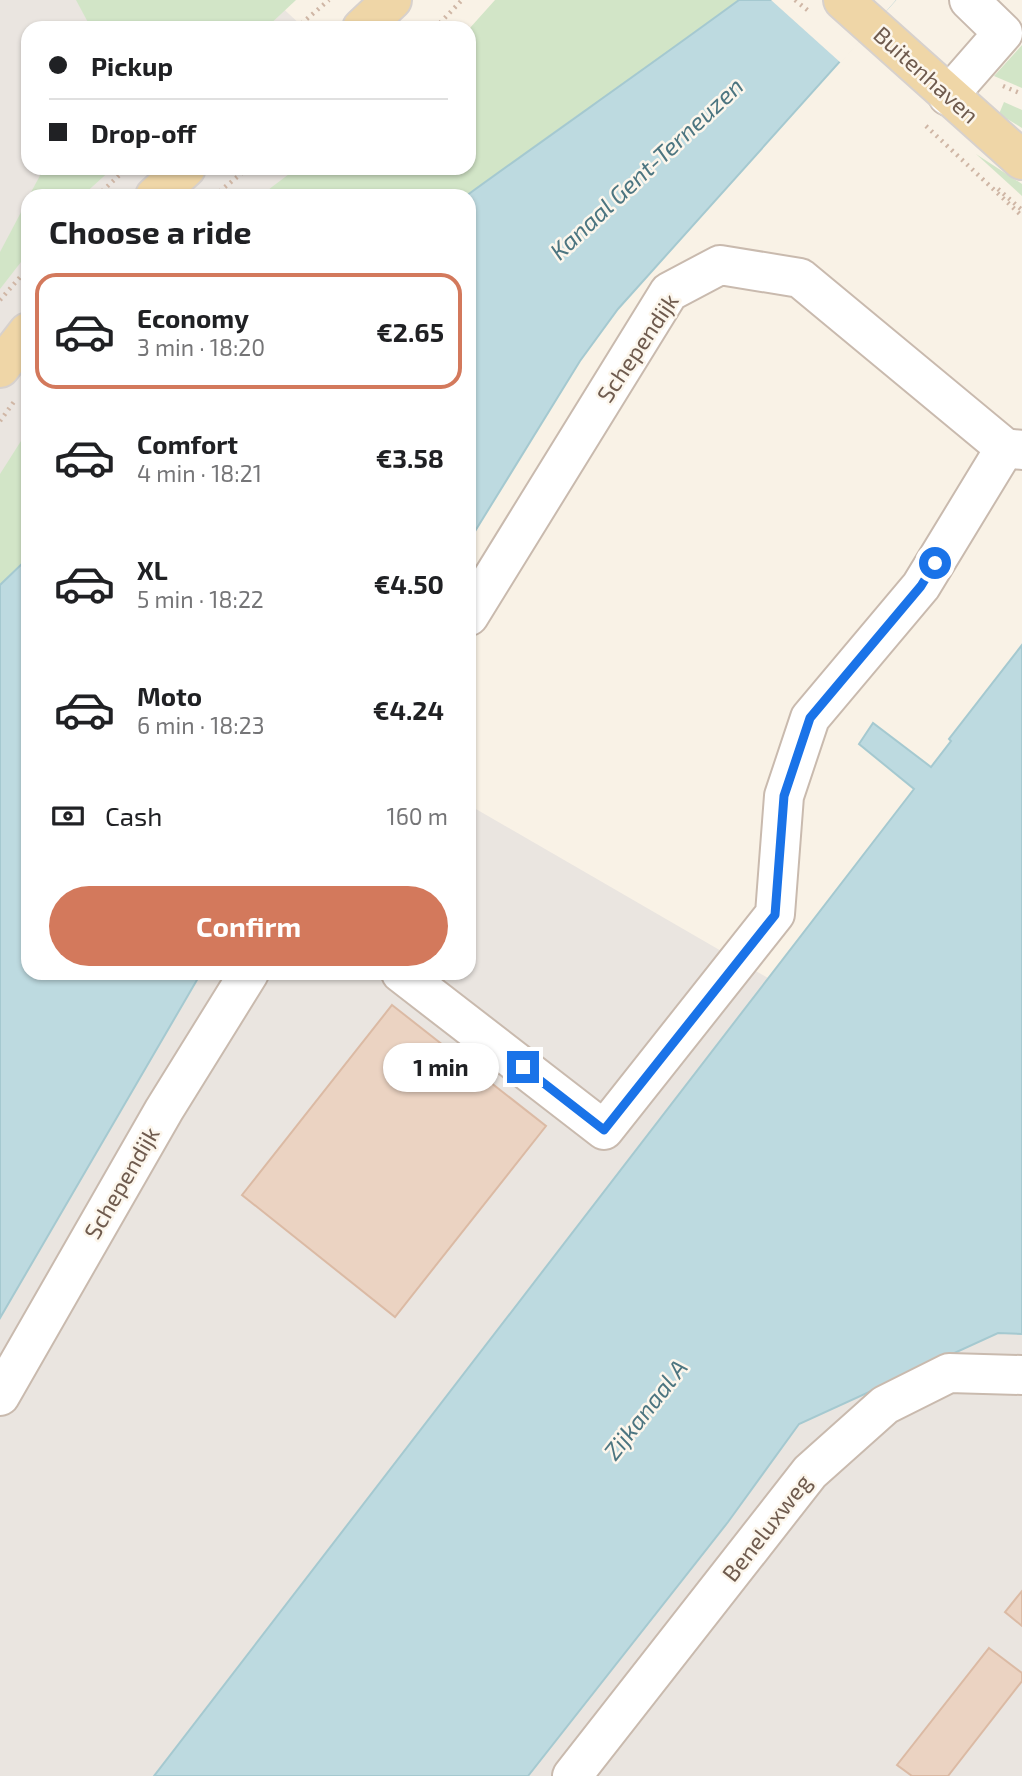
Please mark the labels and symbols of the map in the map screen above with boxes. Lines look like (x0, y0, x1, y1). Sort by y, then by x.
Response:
street label: Buitenhaven (869, 20, 985, 129)
water label: Kanaal Gent-Terneuzen (543, 71, 749, 265)
street label: Schependijk (591, 287, 684, 407)
route start (919, 547, 951, 579)
callout: 1 min (383, 1042, 498, 1092)
route end (507, 1051, 539, 1083)
street label: Schependijk (78, 1121, 165, 1244)
water label: Zijkanaal A (597, 1353, 693, 1465)
street label: Beneluxweg (716, 1468, 817, 1587)

